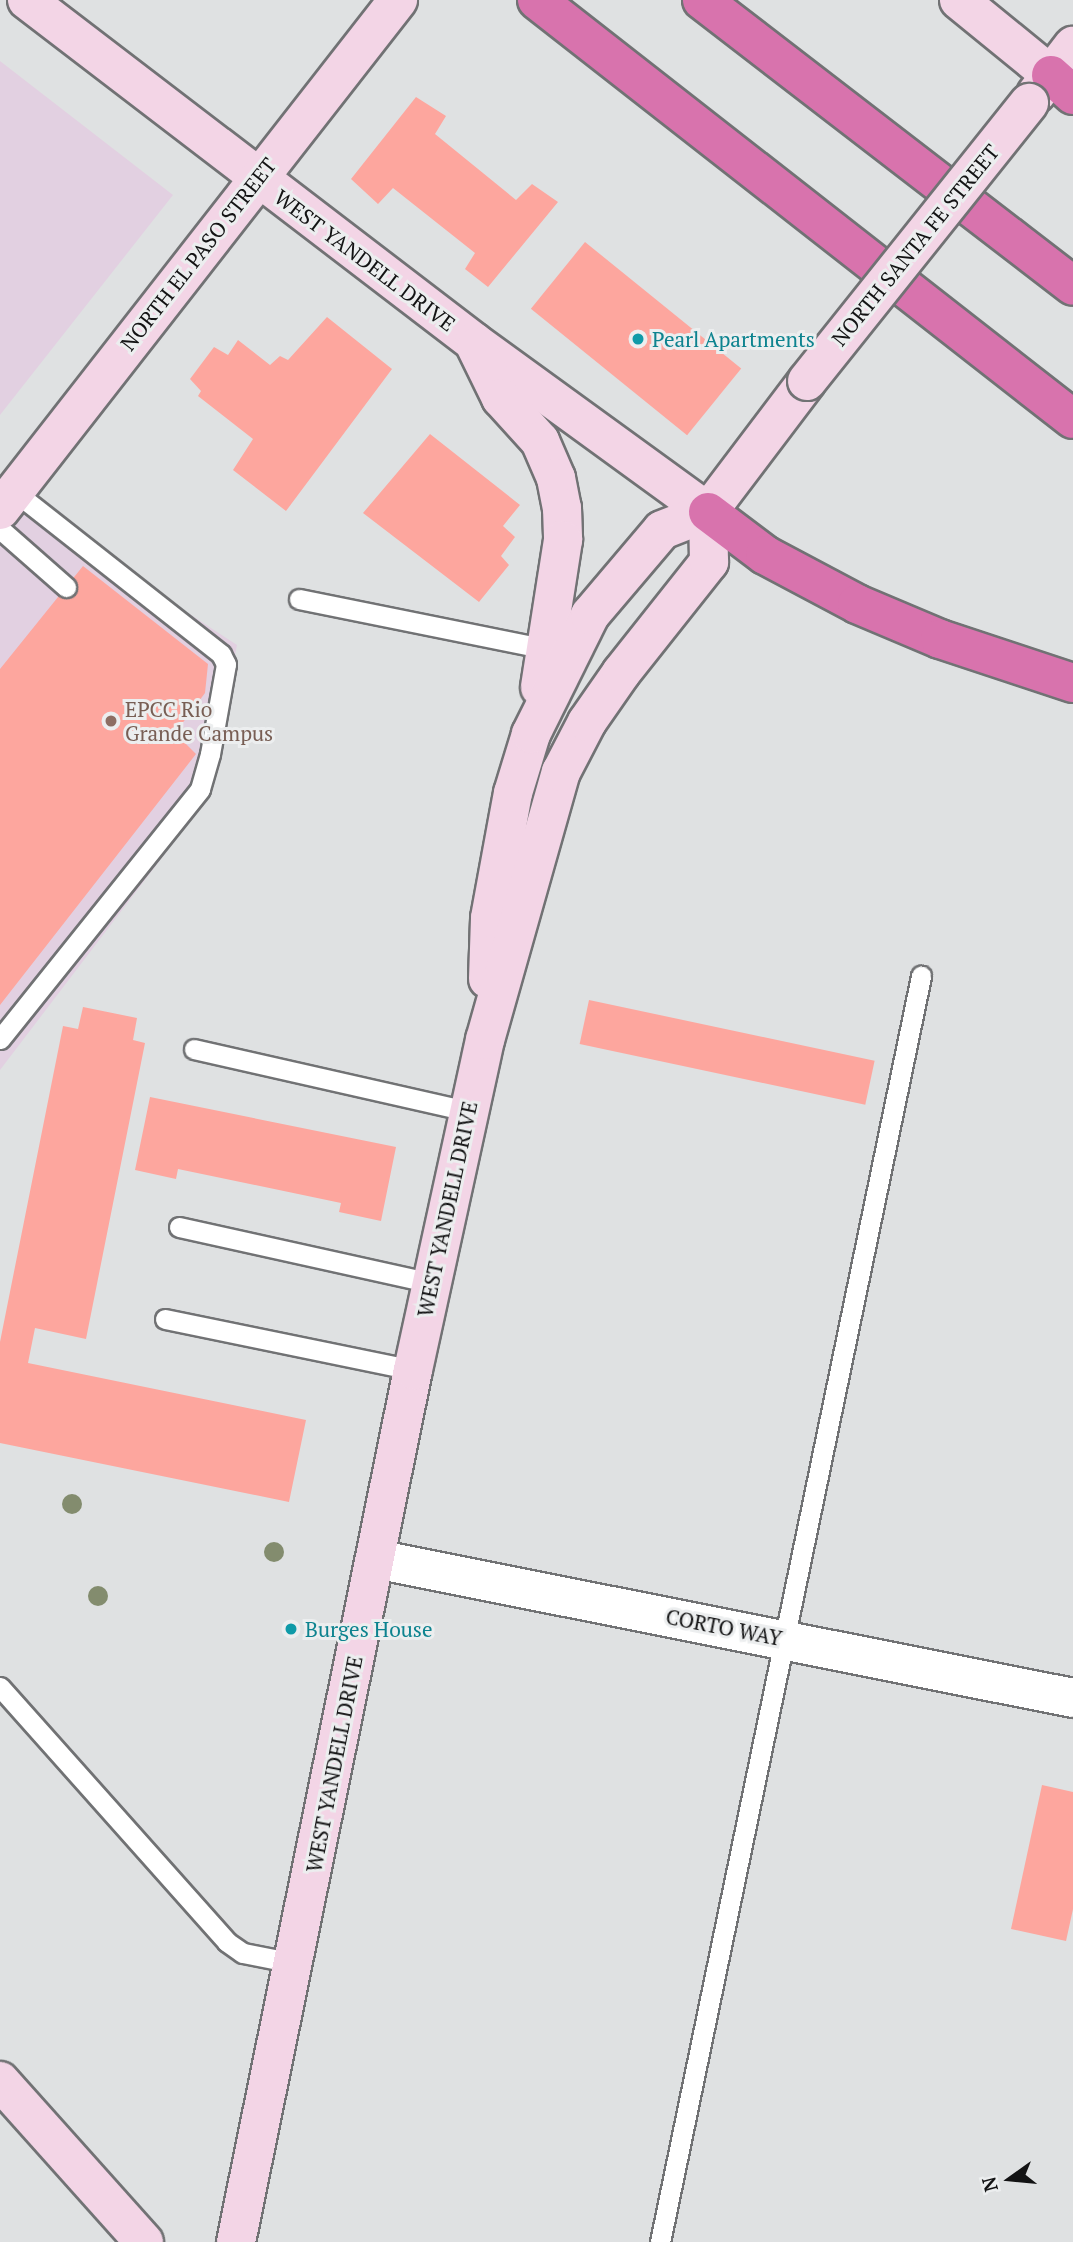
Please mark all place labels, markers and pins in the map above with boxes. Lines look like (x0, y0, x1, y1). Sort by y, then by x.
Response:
place label: Pearl Apartments (652, 326, 815, 352)
marker: Pearl Apartments (630, 331, 646, 347)
place label: EPCC Rio Grande Campus (125, 696, 273, 746)
marker: EPCC Rio Grande Campus (103, 713, 119, 729)
place label: Burges House (305, 1616, 432, 1642)
marker: Burges House (283, 1621, 299, 1637)

